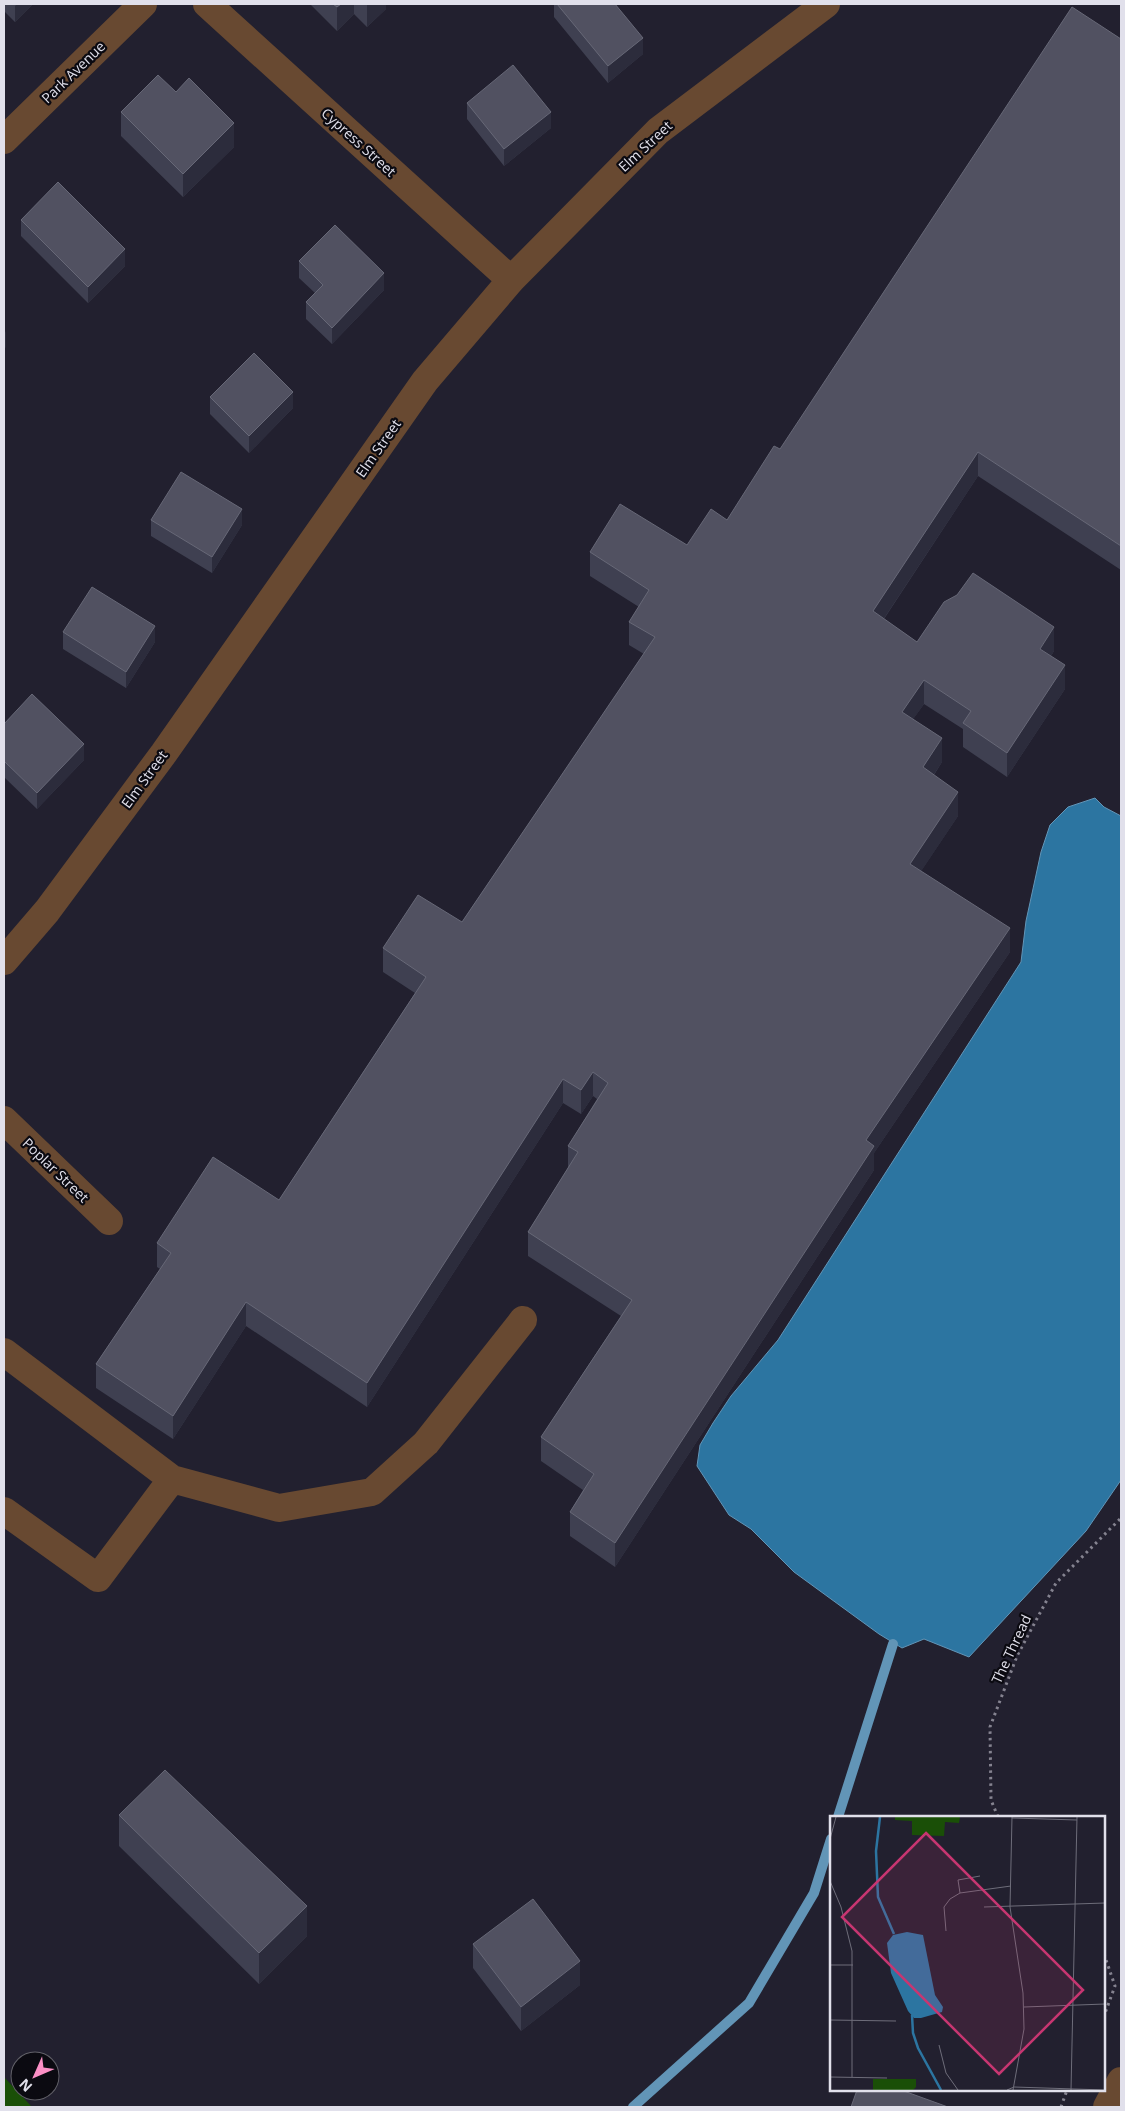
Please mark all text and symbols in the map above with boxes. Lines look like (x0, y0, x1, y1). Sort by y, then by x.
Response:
street label: Park Avenue (37, 37, 109, 107)
street label: Cypress Street (318, 103, 400, 181)
street label: Elm Street (614, 116, 676, 176)
street label: Elm Street (351, 415, 405, 481)
street label: Elm Street (117, 746, 171, 812)
street label: Poplar Street (19, 1134, 93, 1206)
street label: The Thread (987, 1611, 1035, 1687)
inset map (830, 1816, 1105, 2091)
north arrow (10, 2051, 60, 2101)
text: N (15, 2075, 36, 2096)

